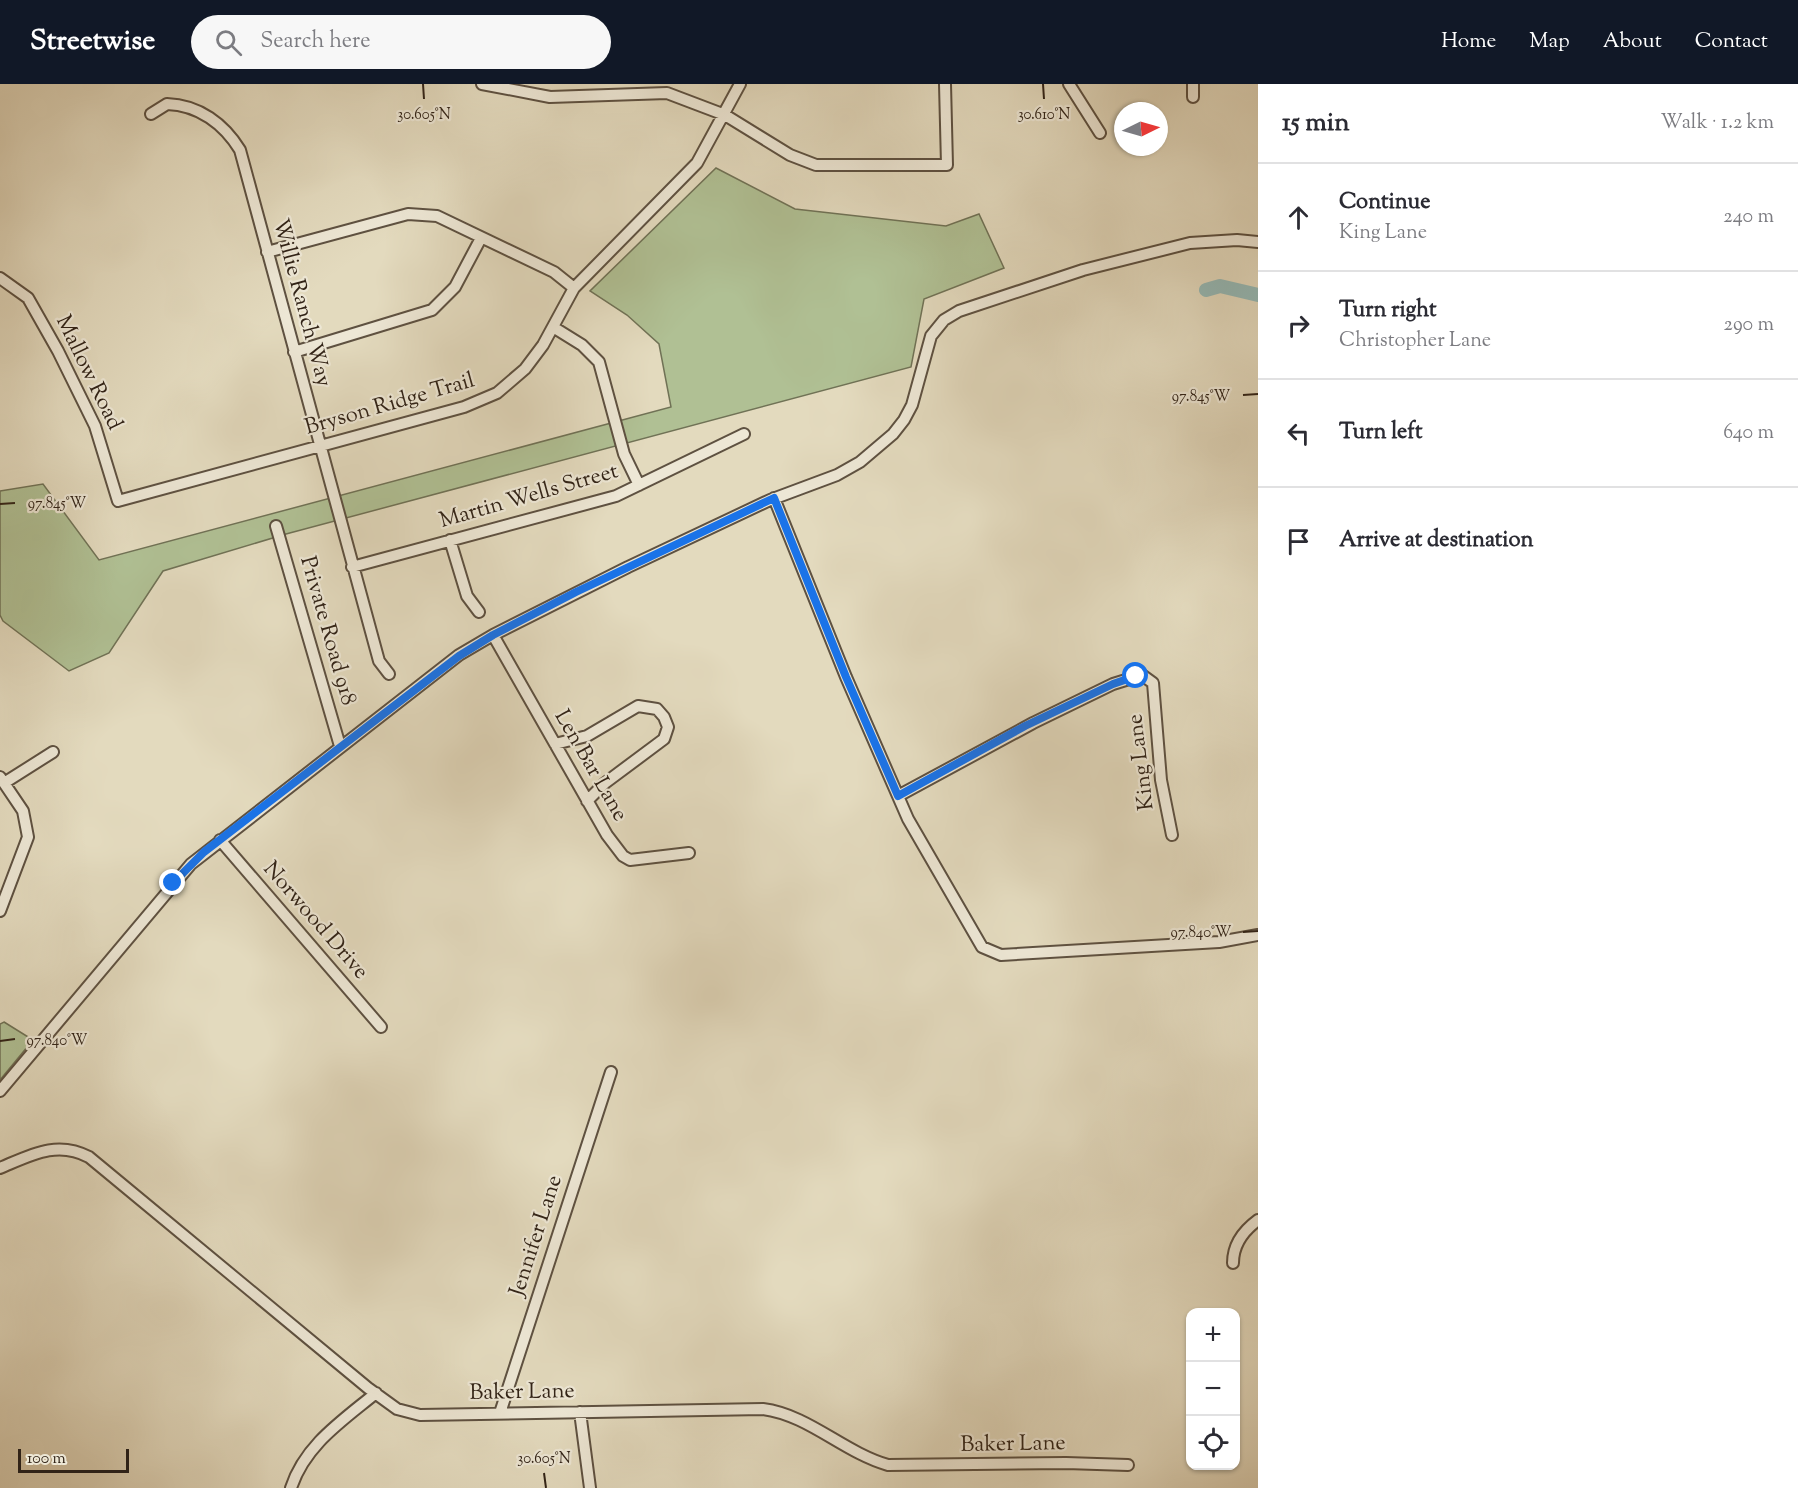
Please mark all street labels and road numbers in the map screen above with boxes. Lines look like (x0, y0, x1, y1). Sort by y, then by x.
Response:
street label: Willie Ranch Way (263, 215, 339, 391)
street label: Mallow Road (46, 310, 130, 436)
street label: Bryson Ridge Trail (301, 365, 479, 445)
street label: Martin Wells Street (436, 456, 623, 538)
street label: Private Road 918 (290, 553, 364, 709)
street label: Len Bar Lane (545, 704, 635, 828)
street label: King Lane (1120, 712, 1164, 812)
street label: Norwood Drive (255, 855, 375, 987)
street label: Jennifer Lane (502, 1171, 572, 1302)
street label: Baker Lane (469, 1376, 575, 1410)
street label: Baker Lane (960, 1428, 1066, 1462)

